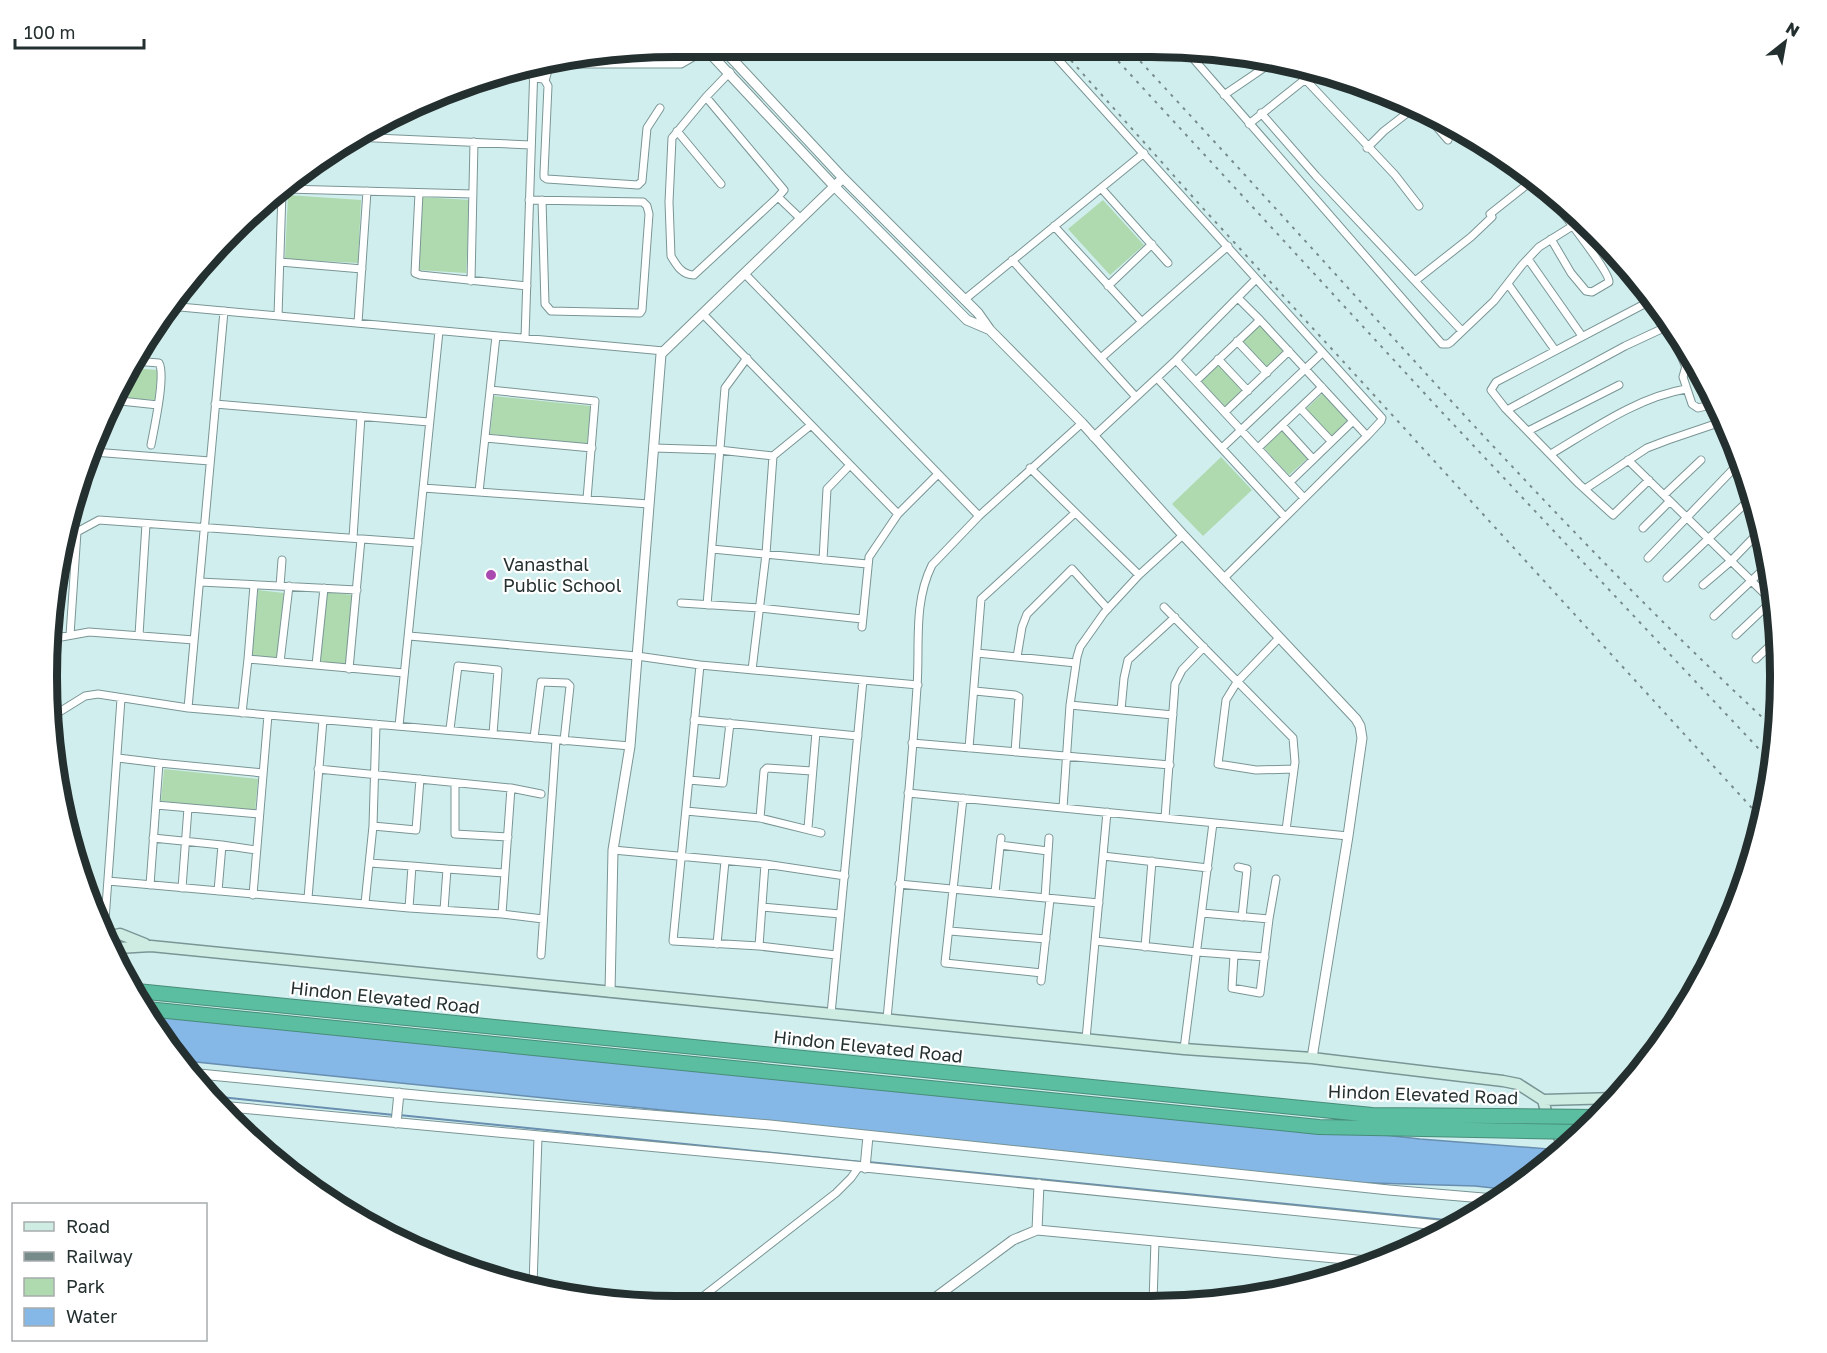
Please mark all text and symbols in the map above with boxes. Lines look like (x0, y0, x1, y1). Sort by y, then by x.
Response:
scale bar (15, 12, 144, 50)
north arrow (1755, 12, 1815, 72)
text: N (1782, 17, 1803, 41)
text: 100 m (24, 21, 75, 43)
place label: Vanasthal Public School (503, 553, 622, 596)
marker: Vanasthal Public School (484, 568, 498, 582)
street label: Hindon Elevated Road (289, 976, 481, 1018)
street label: Hindon Elevated Road (772, 1025, 964, 1067)
street label: Hindon Elevated Road (1327, 1080, 1519, 1108)
legend (12, 1203, 207, 1341)
text: Road (66, 1215, 110, 1237)
text: Railway (66, 1245, 133, 1267)
text: Park (66, 1275, 105, 1297)
text: Water (66, 1305, 117, 1327)

